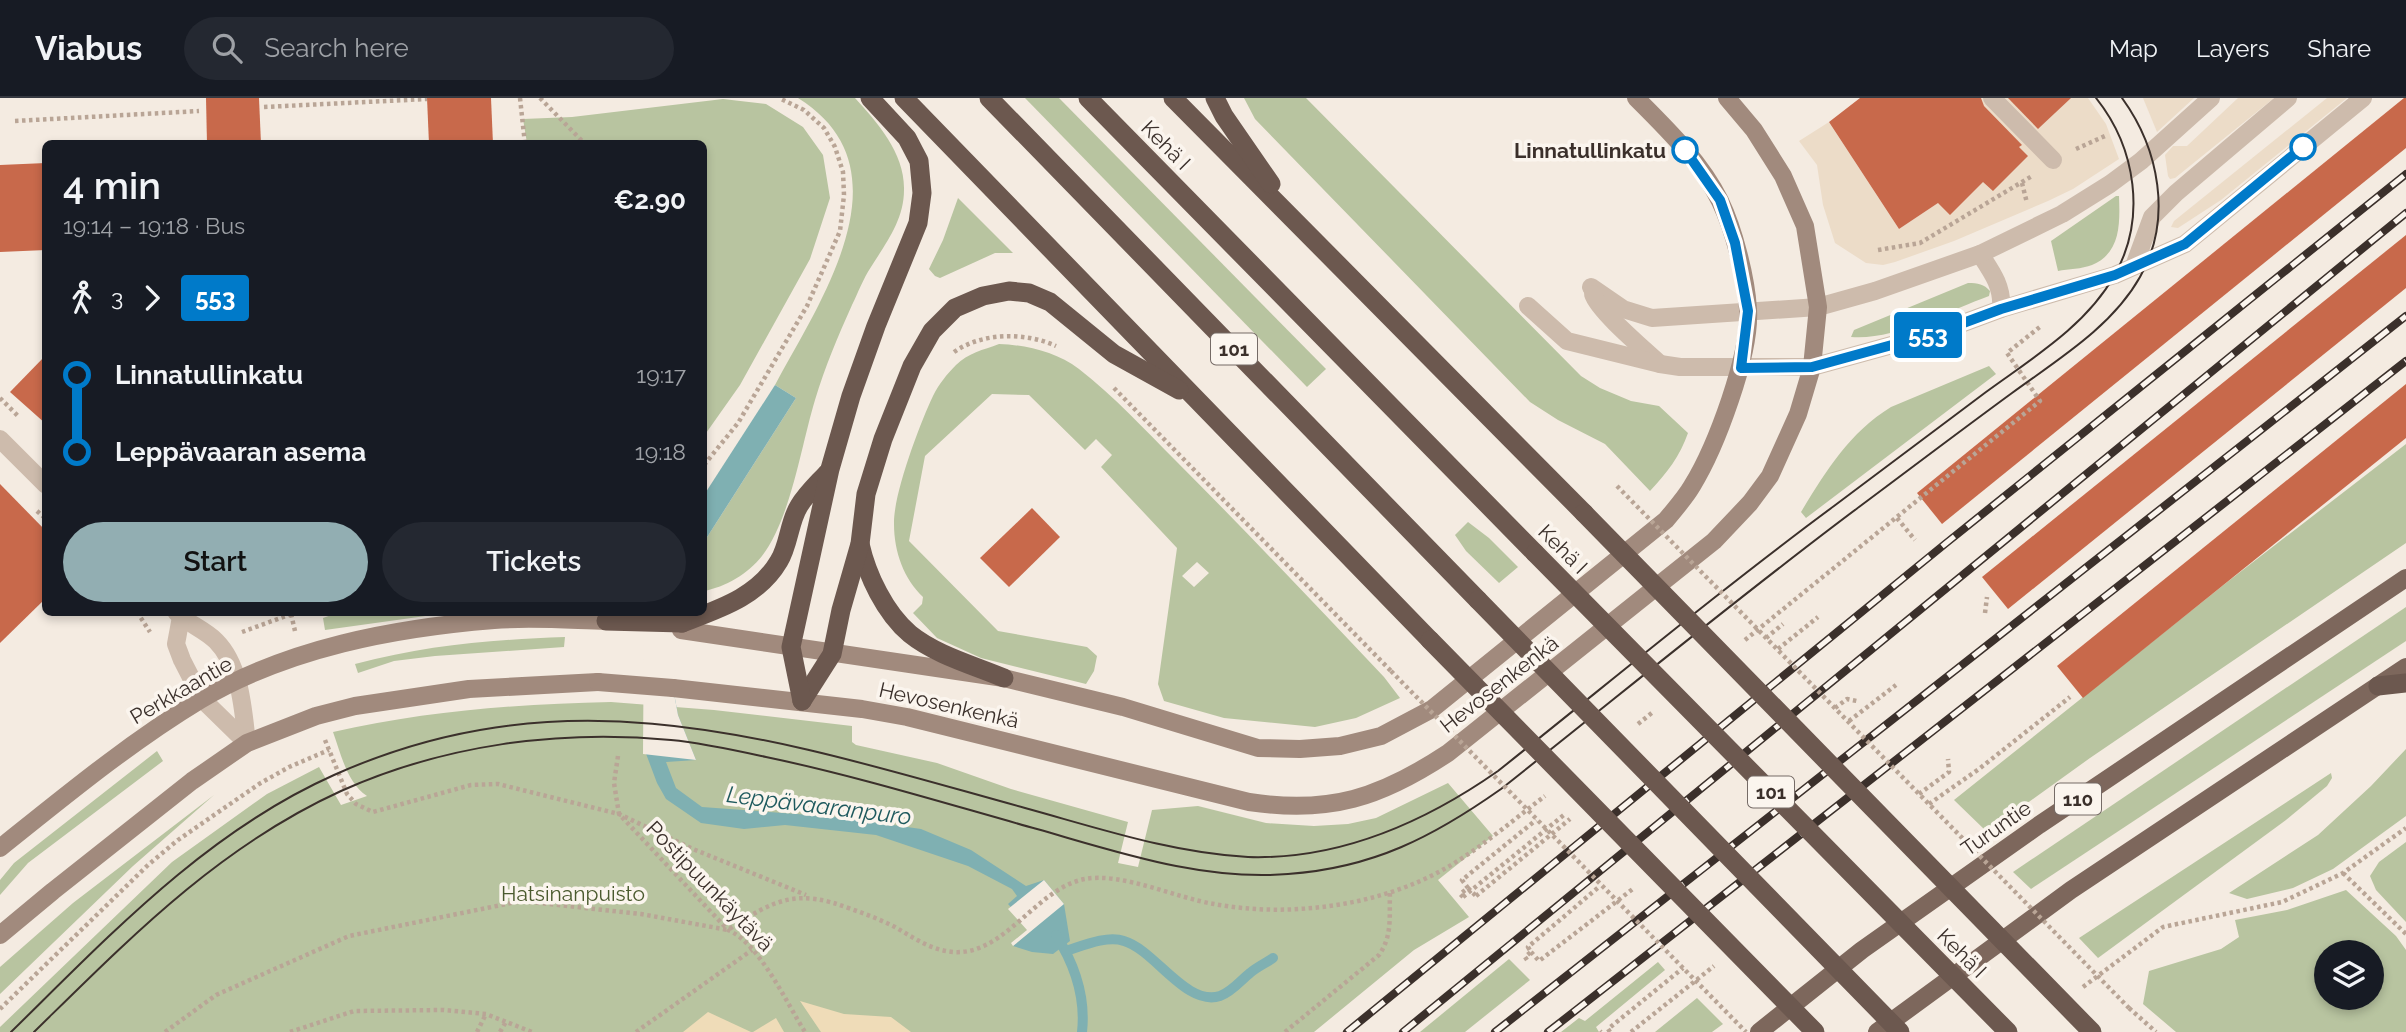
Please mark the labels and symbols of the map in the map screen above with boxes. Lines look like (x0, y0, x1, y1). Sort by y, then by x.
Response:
street label: Kehä I (1136, 115, 1196, 175)
unlabelled marker (2290, 134, 2316, 160)
marker: Linnatullinkatu (1672, 137, 1698, 163)
place label: Linnatullinkatu (1514, 138, 1666, 163)
line badge: 553 (1888, 312, 1968, 358)
road number: 101 (1211, 333, 1257, 364)
street label: Kehä I (1533, 519, 1593, 579)
street label: Hevosenkenkä (1435, 630, 1563, 738)
street label: Perkkaantie (125, 651, 237, 729)
street label: Hevosenkenkä (876, 677, 1022, 733)
road number: 101 (1748, 776, 1794, 807)
water label: Leppävaaranpuro (725, 780, 913, 830)
road number: 110 (2055, 784, 2101, 814)
street label: Turuntie (1956, 795, 2036, 861)
street label: Postipuunkäytävä (641, 816, 779, 956)
park label: Hatsinanpuisto (501, 881, 645, 906)
street label: Kehä I (1932, 923, 1992, 983)

